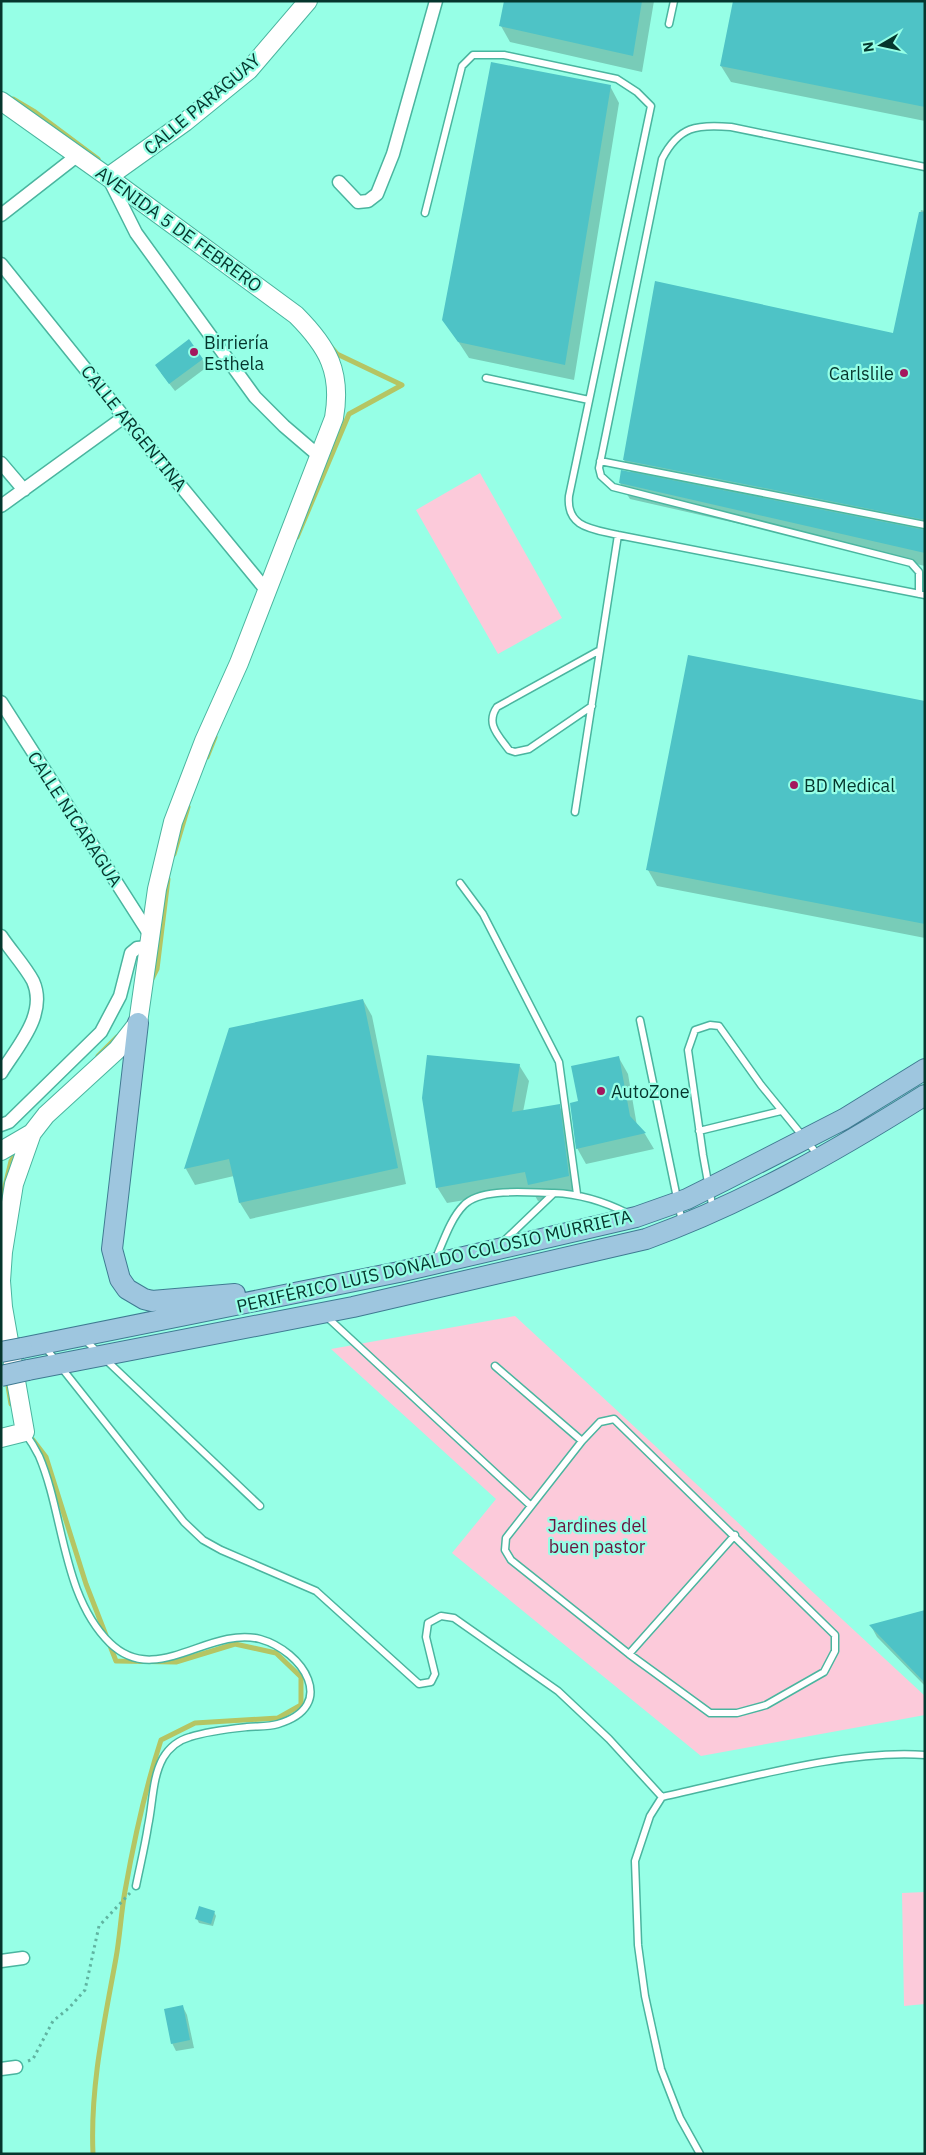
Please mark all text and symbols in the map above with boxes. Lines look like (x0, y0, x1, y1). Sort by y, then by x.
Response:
north arrow (856, 20, 906, 70)
text: N (858, 41, 878, 53)
street label: CALLE PARAGUAY (139, 48, 265, 160)
street label: AVENIDA 5 DE FEBRERO (91, 161, 267, 297)
place label: Birriería Esthela (204, 331, 269, 375)
marker: Birriería Esthela (188, 346, 200, 358)
street label: CALLE ARGENTINA (76, 360, 192, 496)
place label: Carlslile (829, 362, 894, 385)
marker: Carlslile (898, 367, 910, 379)
street label: CALLE NICARAGUA (23, 747, 128, 891)
place label: BD Medical (804, 774, 895, 797)
marker: BD Medical (788, 779, 800, 791)
place label: AutoZone (611, 1080, 690, 1103)
marker: AutoZone (595, 1085, 607, 1097)
street label: PERIFÉRICO LUIS DONALDO COLOSIO MURRIETA (234, 1204, 634, 1318)
park label: Jardines del buen pastor (548, 1514, 646, 1558)

